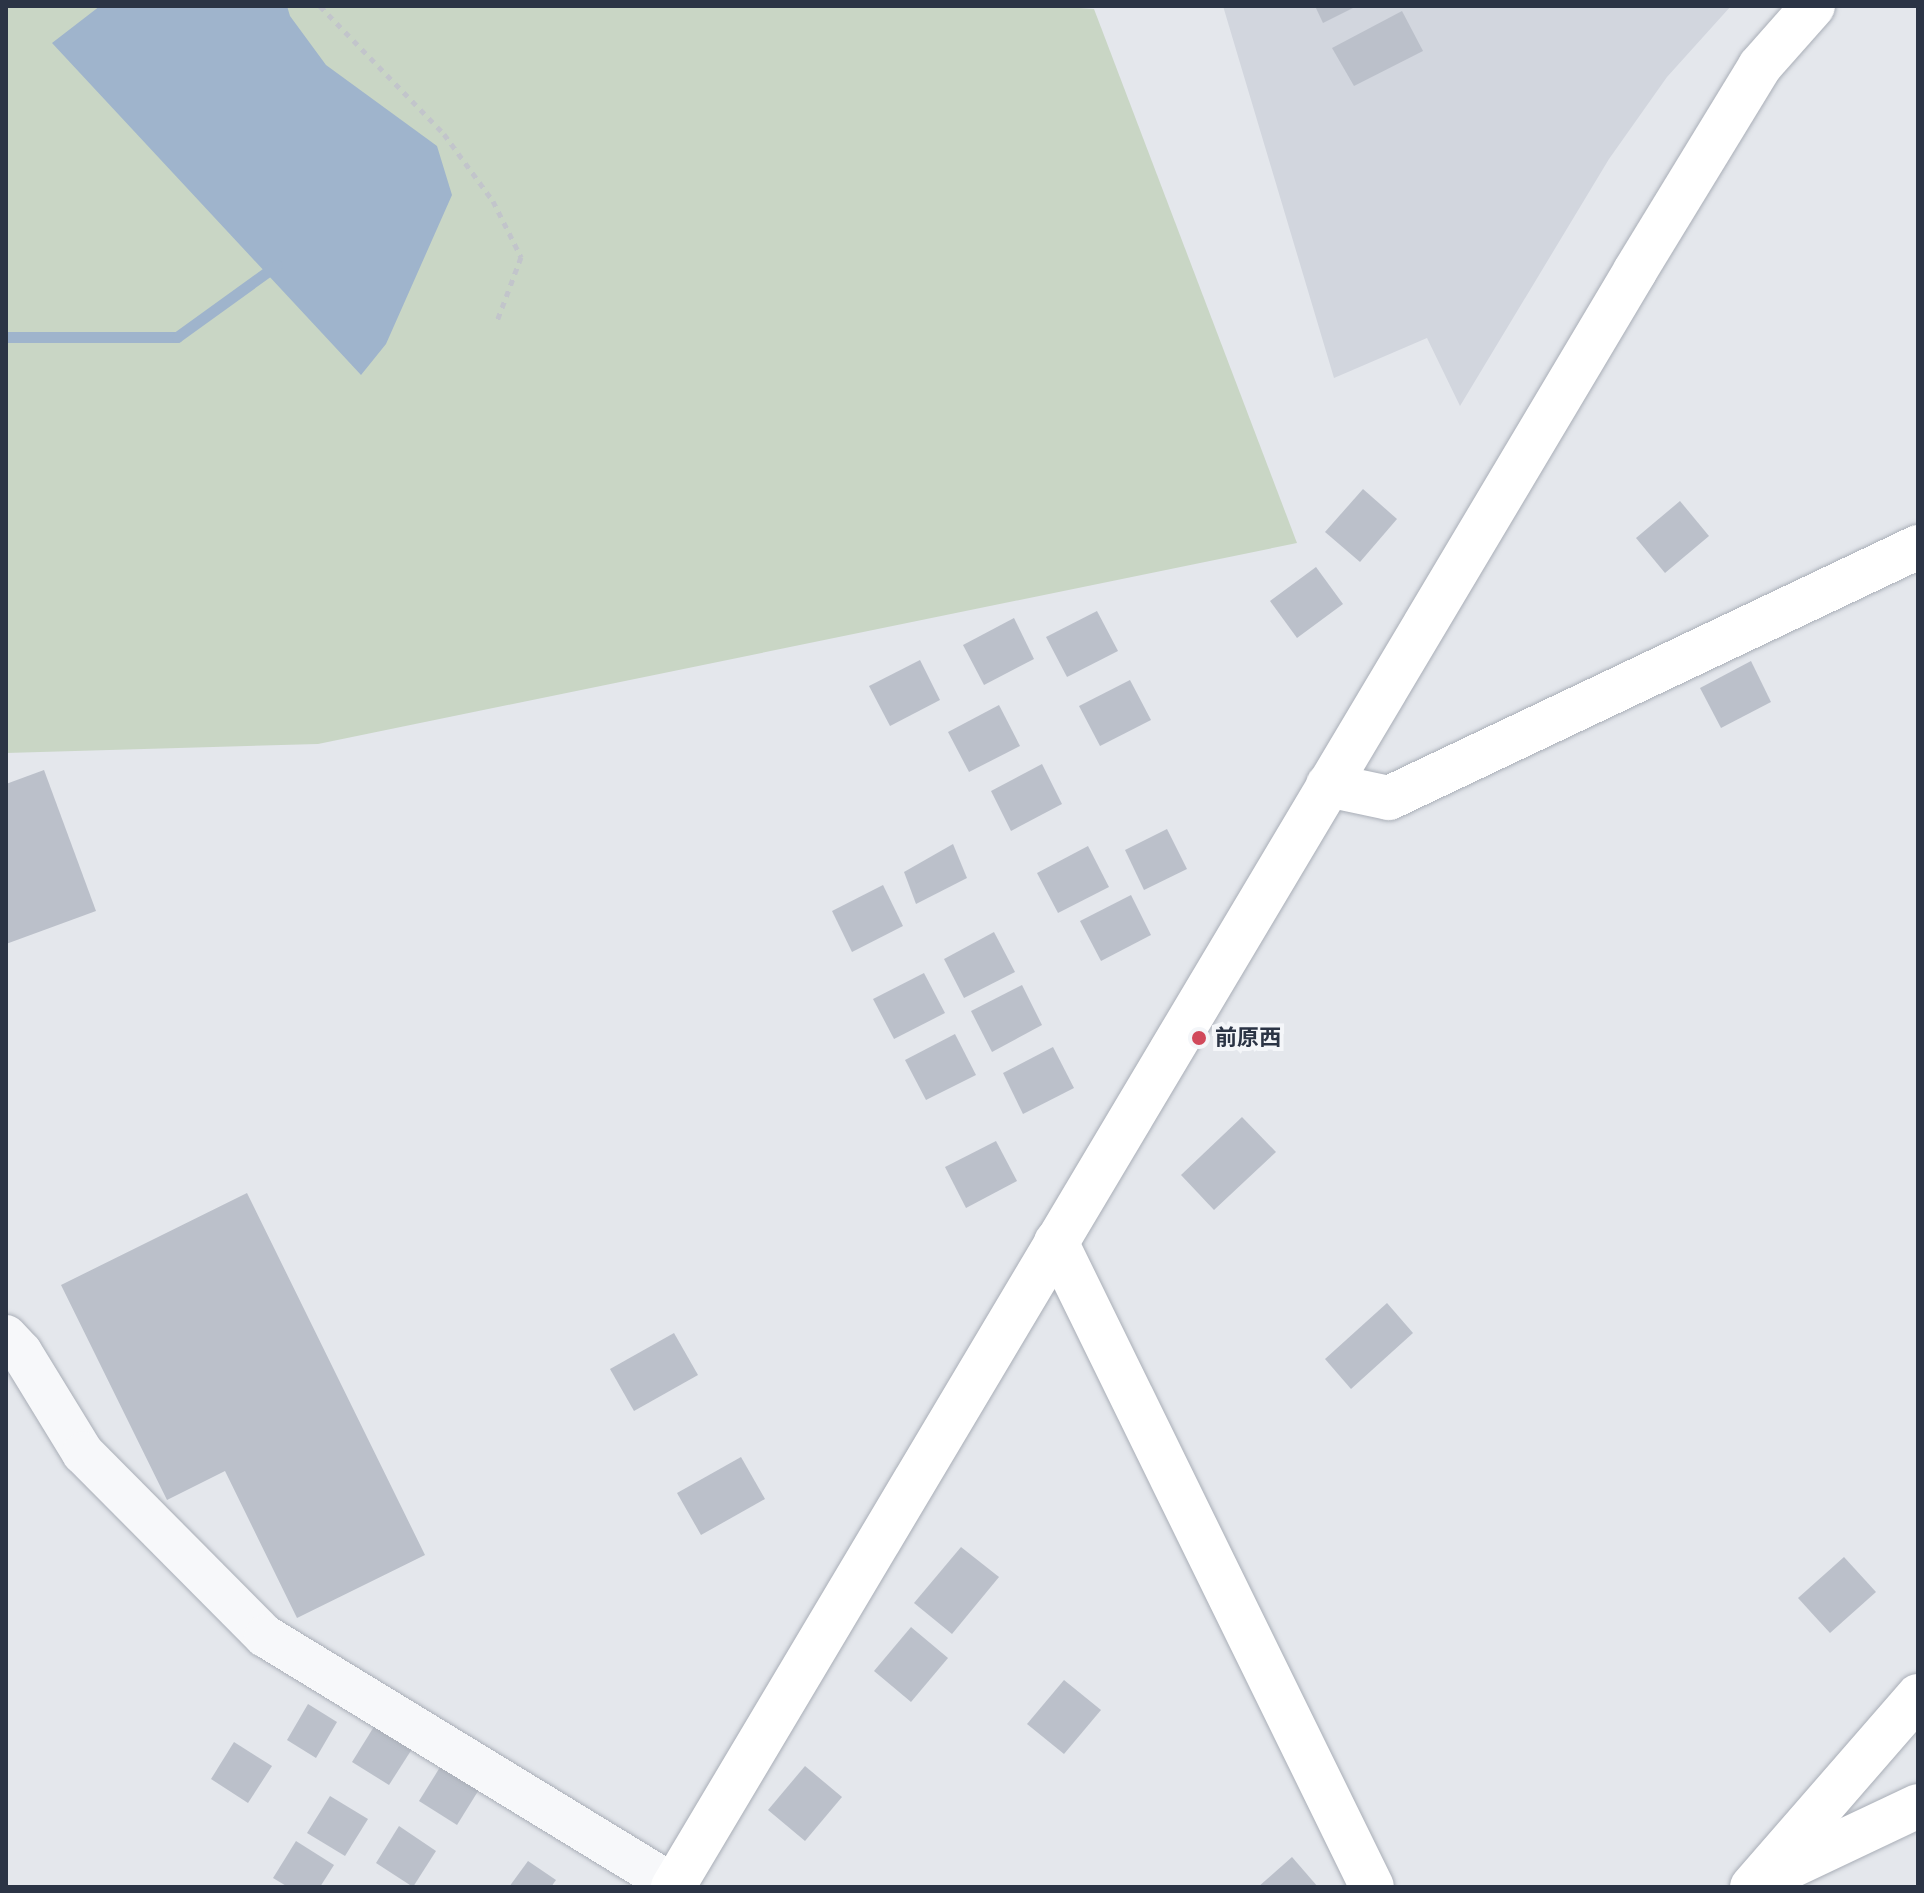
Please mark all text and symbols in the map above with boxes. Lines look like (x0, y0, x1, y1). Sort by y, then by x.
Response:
place label: 前原西 (1215, 1025, 1281, 1051)
marker: 前原西 (1190, 1029, 1208, 1047)

